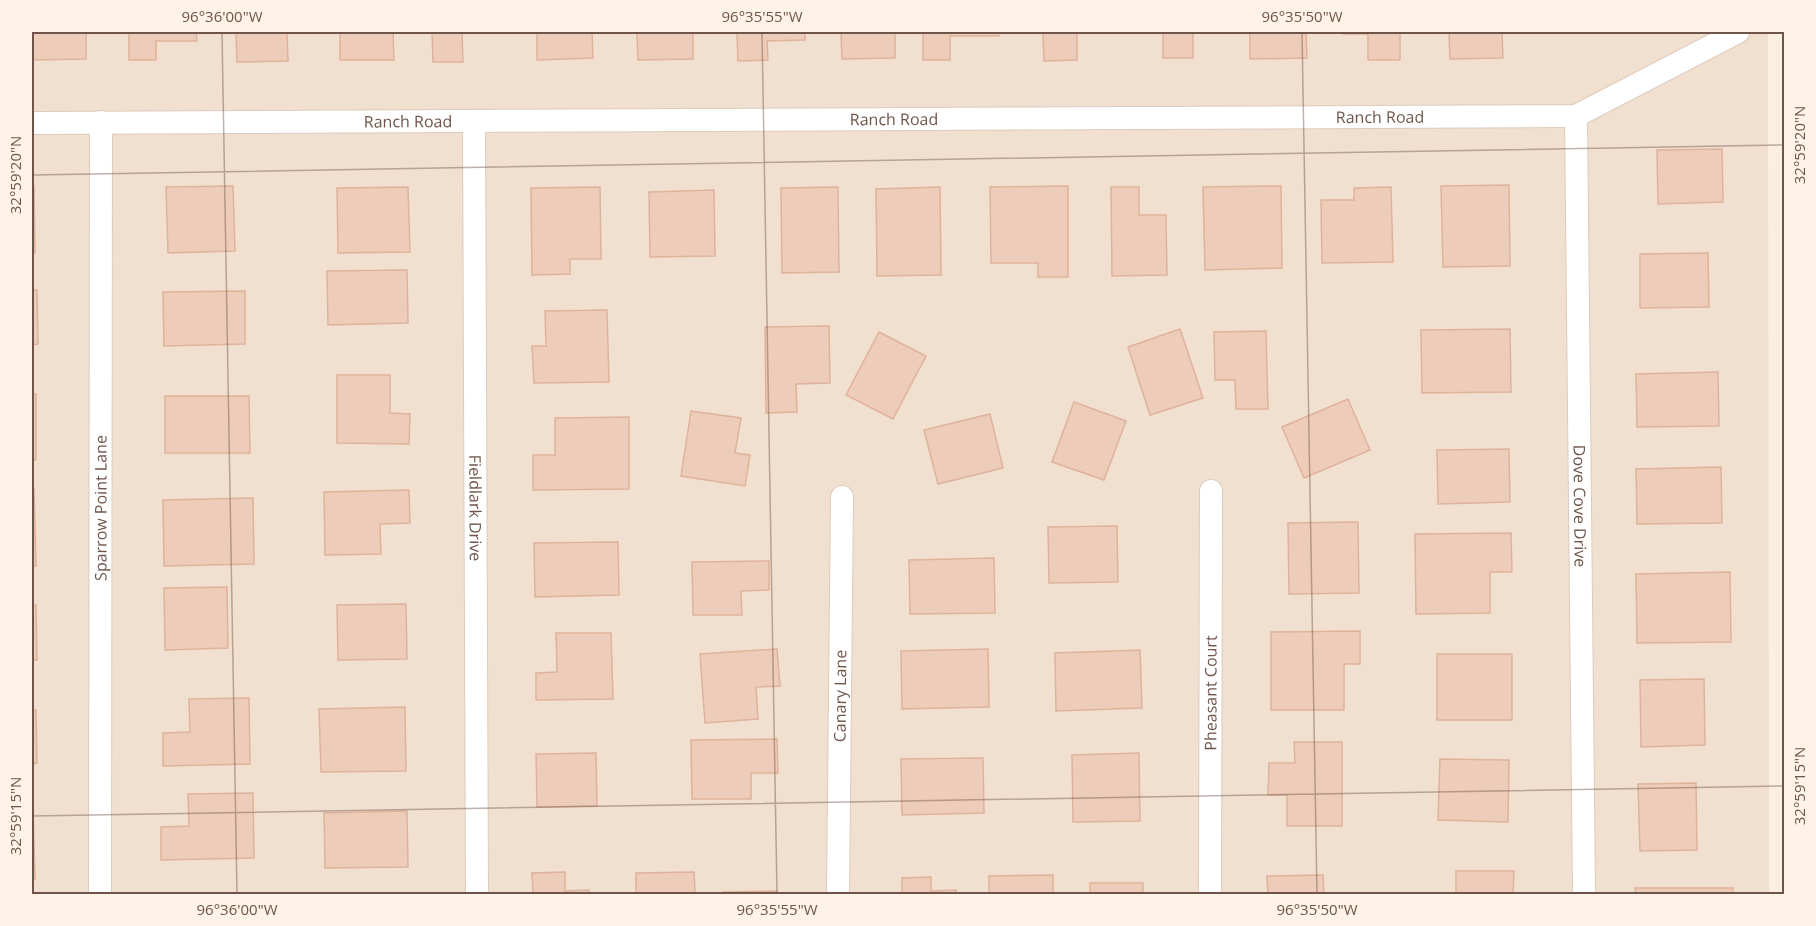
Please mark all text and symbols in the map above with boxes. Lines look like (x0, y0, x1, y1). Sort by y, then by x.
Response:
text: 96°36'00"W (182, 6, 263, 26)
text: 96°35'55"W (722, 6, 803, 26)
text: 96°35'50"W (1262, 6, 1343, 26)
street label: Ranch Road (1336, 106, 1424, 128)
text: 32°59'20"N (1789, 106, 1809, 184)
street label: Ranch Road (850, 108, 938, 130)
street label: Ranch Road (364, 110, 452, 132)
text: 32°59'20"N (5, 136, 25, 214)
street label: Sparrow Point Lane (89, 435, 112, 581)
street label: Dove Cove Drive (1568, 445, 1592, 567)
street label: Fieldlark Drive (464, 455, 487, 561)
street label: Pheasant Court (1199, 635, 1222, 751)
street label: Canary Lane (829, 650, 851, 742)
text: 32°59'15"N (1789, 747, 1809, 825)
text: 32°59'15"N (5, 777, 25, 855)
text: 96°36'00"W (197, 899, 278, 919)
text: 96°35'55"W (737, 899, 818, 919)
text: 96°35'50"W (1277, 899, 1358, 919)

